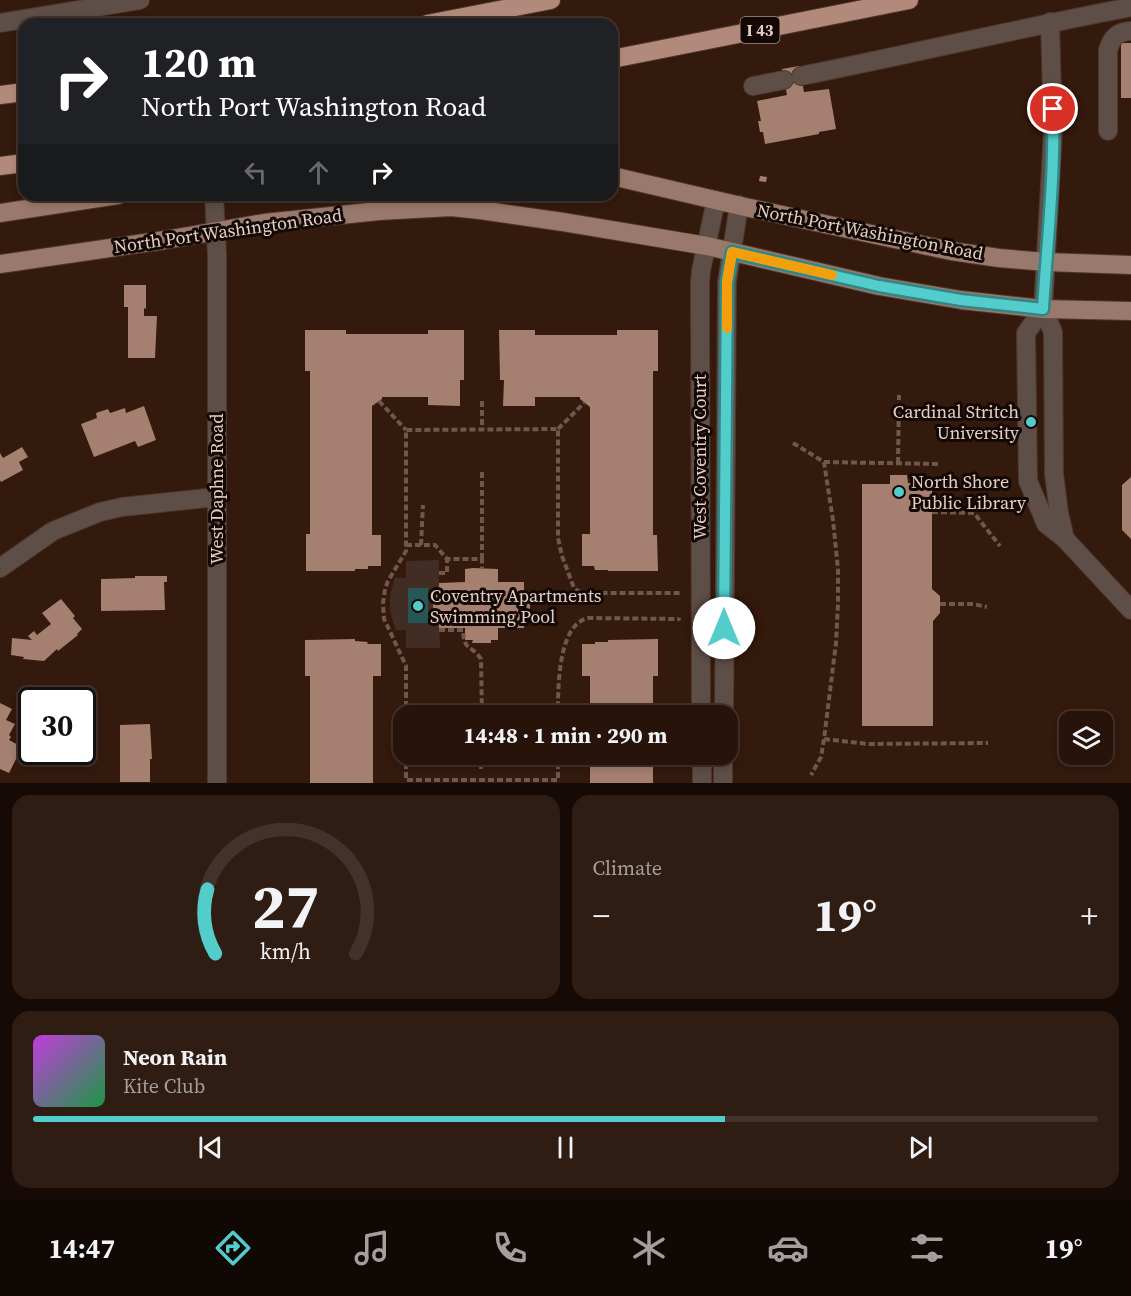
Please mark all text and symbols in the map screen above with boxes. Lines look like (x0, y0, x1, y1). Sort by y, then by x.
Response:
road number: I 43 (740, 17, 780, 43)
text: 120 m (141, 33, 256, 91)
icon: right (42, 42, 120, 120)
pin (1027, 83, 1078, 134)
text: North Port Washington Road (141, 88, 486, 125)
icon: arrive (1036, 92, 1069, 125)
icon: left (239, 156, 272, 189)
icon: ahead (302, 156, 335, 189)
icon: right (365, 156, 398, 189)
street label: North Port Washington Road (755, 197, 985, 266)
street label: North Port Washington Road (112, 202, 344, 259)
street label: West Coventry Court (687, 374, 712, 540)
place label: Cardinal Stritch University (893, 399, 1020, 445)
street label: West Daphne Road (204, 414, 229, 564)
marker: Cardinal Stritch University (1024, 415, 1038, 429)
place label: North Shore Public Library (911, 469, 1027, 515)
marker: North Shore Public Library (892, 485, 906, 499)
place label: Coventry Apartments Swimming Pool (430, 583, 602, 629)
position arrow (692, 596, 756, 660)
marker: Coventry Apartments Swimming Pool (411, 599, 425, 613)
speed limit sign: 30 (18, 687, 96, 765)
map controls (1059, 711, 1113, 765)
button: layers (1059, 711, 1113, 765)
text: 14:48 · 1 min · 290 m (464, 720, 667, 750)
text: Climate (593, 854, 662, 882)
text: 27 (252, 863, 320, 949)
text: 19° (813, 884, 877, 946)
text: − (593, 893, 610, 938)
text: + (1080, 893, 1098, 938)
text: km/h (260, 937, 311, 966)
text: Neon Rain (123, 1042, 227, 1072)
text: Kite Club (123, 1072, 205, 1100)
icon: previous (194, 1131, 227, 1164)
icon: pause (549, 1131, 582, 1164)
icon: next (904, 1131, 937, 1164)
icon: directions (212, 1227, 254, 1269)
icon: music (351, 1227, 393, 1269)
icon: phone (489, 1227, 531, 1269)
icon: climate (628, 1227, 670, 1269)
icon: car (767, 1227, 809, 1269)
icon: filters (906, 1227, 948, 1269)
text: 14:47 (48, 1230, 115, 1267)
text: 19° (1044, 1230, 1083, 1267)

